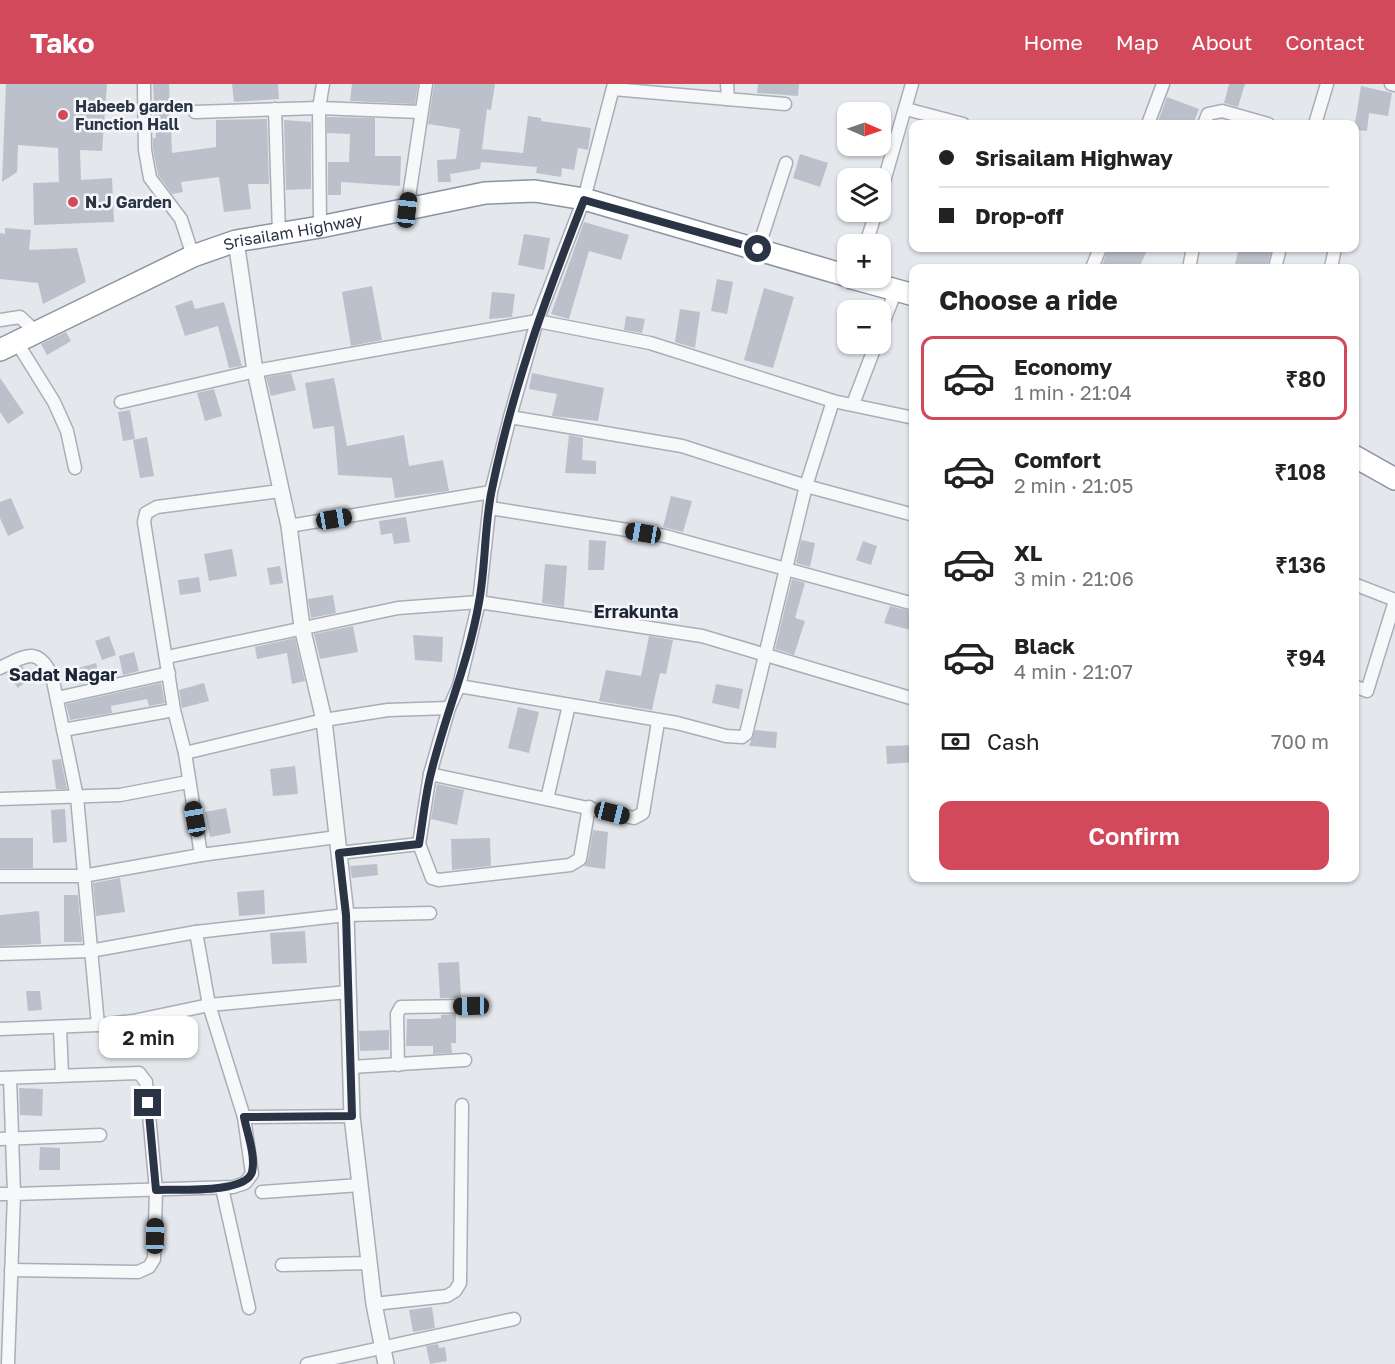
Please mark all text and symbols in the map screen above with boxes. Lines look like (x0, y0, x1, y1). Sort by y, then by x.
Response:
text: Tako (30, 26, 95, 59)
text: Home (1023, 29, 1083, 55)
text: Map (1116, 29, 1159, 55)
text: About (1192, 29, 1252, 55)
text: Contact (1285, 29, 1365, 55)
place label: Habeeb garden Function Hall (75, 96, 193, 134)
north arrow (837, 102, 891, 156)
map controls (837, 102, 891, 354)
marker: Habeeb garden Function Hall (56, 108, 70, 122)
text: Srisailam Highway (975, 144, 1173, 171)
button: layers (837, 168, 891, 222)
car (396, 191, 418, 229)
place label: N.J Garden (85, 192, 172, 212)
marker: N.J Garden (66, 195, 80, 209)
text: Drop-off (975, 202, 1064, 229)
street label: Srisailam Highway (221, 208, 364, 255)
button: + (837, 234, 891, 288)
route start (744, 235, 771, 262)
text: Choose a ride (939, 284, 1118, 316)
button: − (837, 300, 891, 354)
icon: car (942, 351, 996, 405)
text: Economy (1014, 353, 1112, 380)
text: ₹80 (1286, 365, 1326, 392)
text: 1 min · 21:04 (1014, 380, 1132, 404)
icon: car (942, 444, 996, 498)
text: Comfort (1014, 446, 1101, 473)
text: ₹108 (1274, 458, 1326, 485)
text: 2 min · 21:05 (1014, 473, 1133, 497)
car (315, 507, 353, 531)
car (624, 521, 662, 545)
icon: car (942, 537, 996, 591)
text: XL (1014, 539, 1042, 566)
text: ₹136 (1275, 551, 1326, 578)
text: 3 min · 21:06 (1014, 566, 1134, 590)
district label: Errakunta (593, 600, 679, 622)
icon: car (942, 630, 996, 684)
text: Black (1014, 632, 1075, 659)
text: ₹94 (1286, 644, 1326, 671)
text: 4 min · 21:07 (1014, 659, 1133, 683)
district label: Sadat Nagar (9, 663, 117, 685)
icon: cash (939, 725, 972, 758)
text: Cash (987, 728, 1040, 755)
text: 700 m (1271, 729, 1329, 753)
car (183, 800, 207, 838)
car (592, 800, 632, 826)
button: Confirm (939, 801, 1329, 870)
car (453, 997, 489, 1015)
callout: 2 min (98, 1016, 198, 1058)
text: 2 min (123, 1025, 175, 1049)
route end (134, 1089, 161, 1116)
car (146, 1218, 164, 1254)

